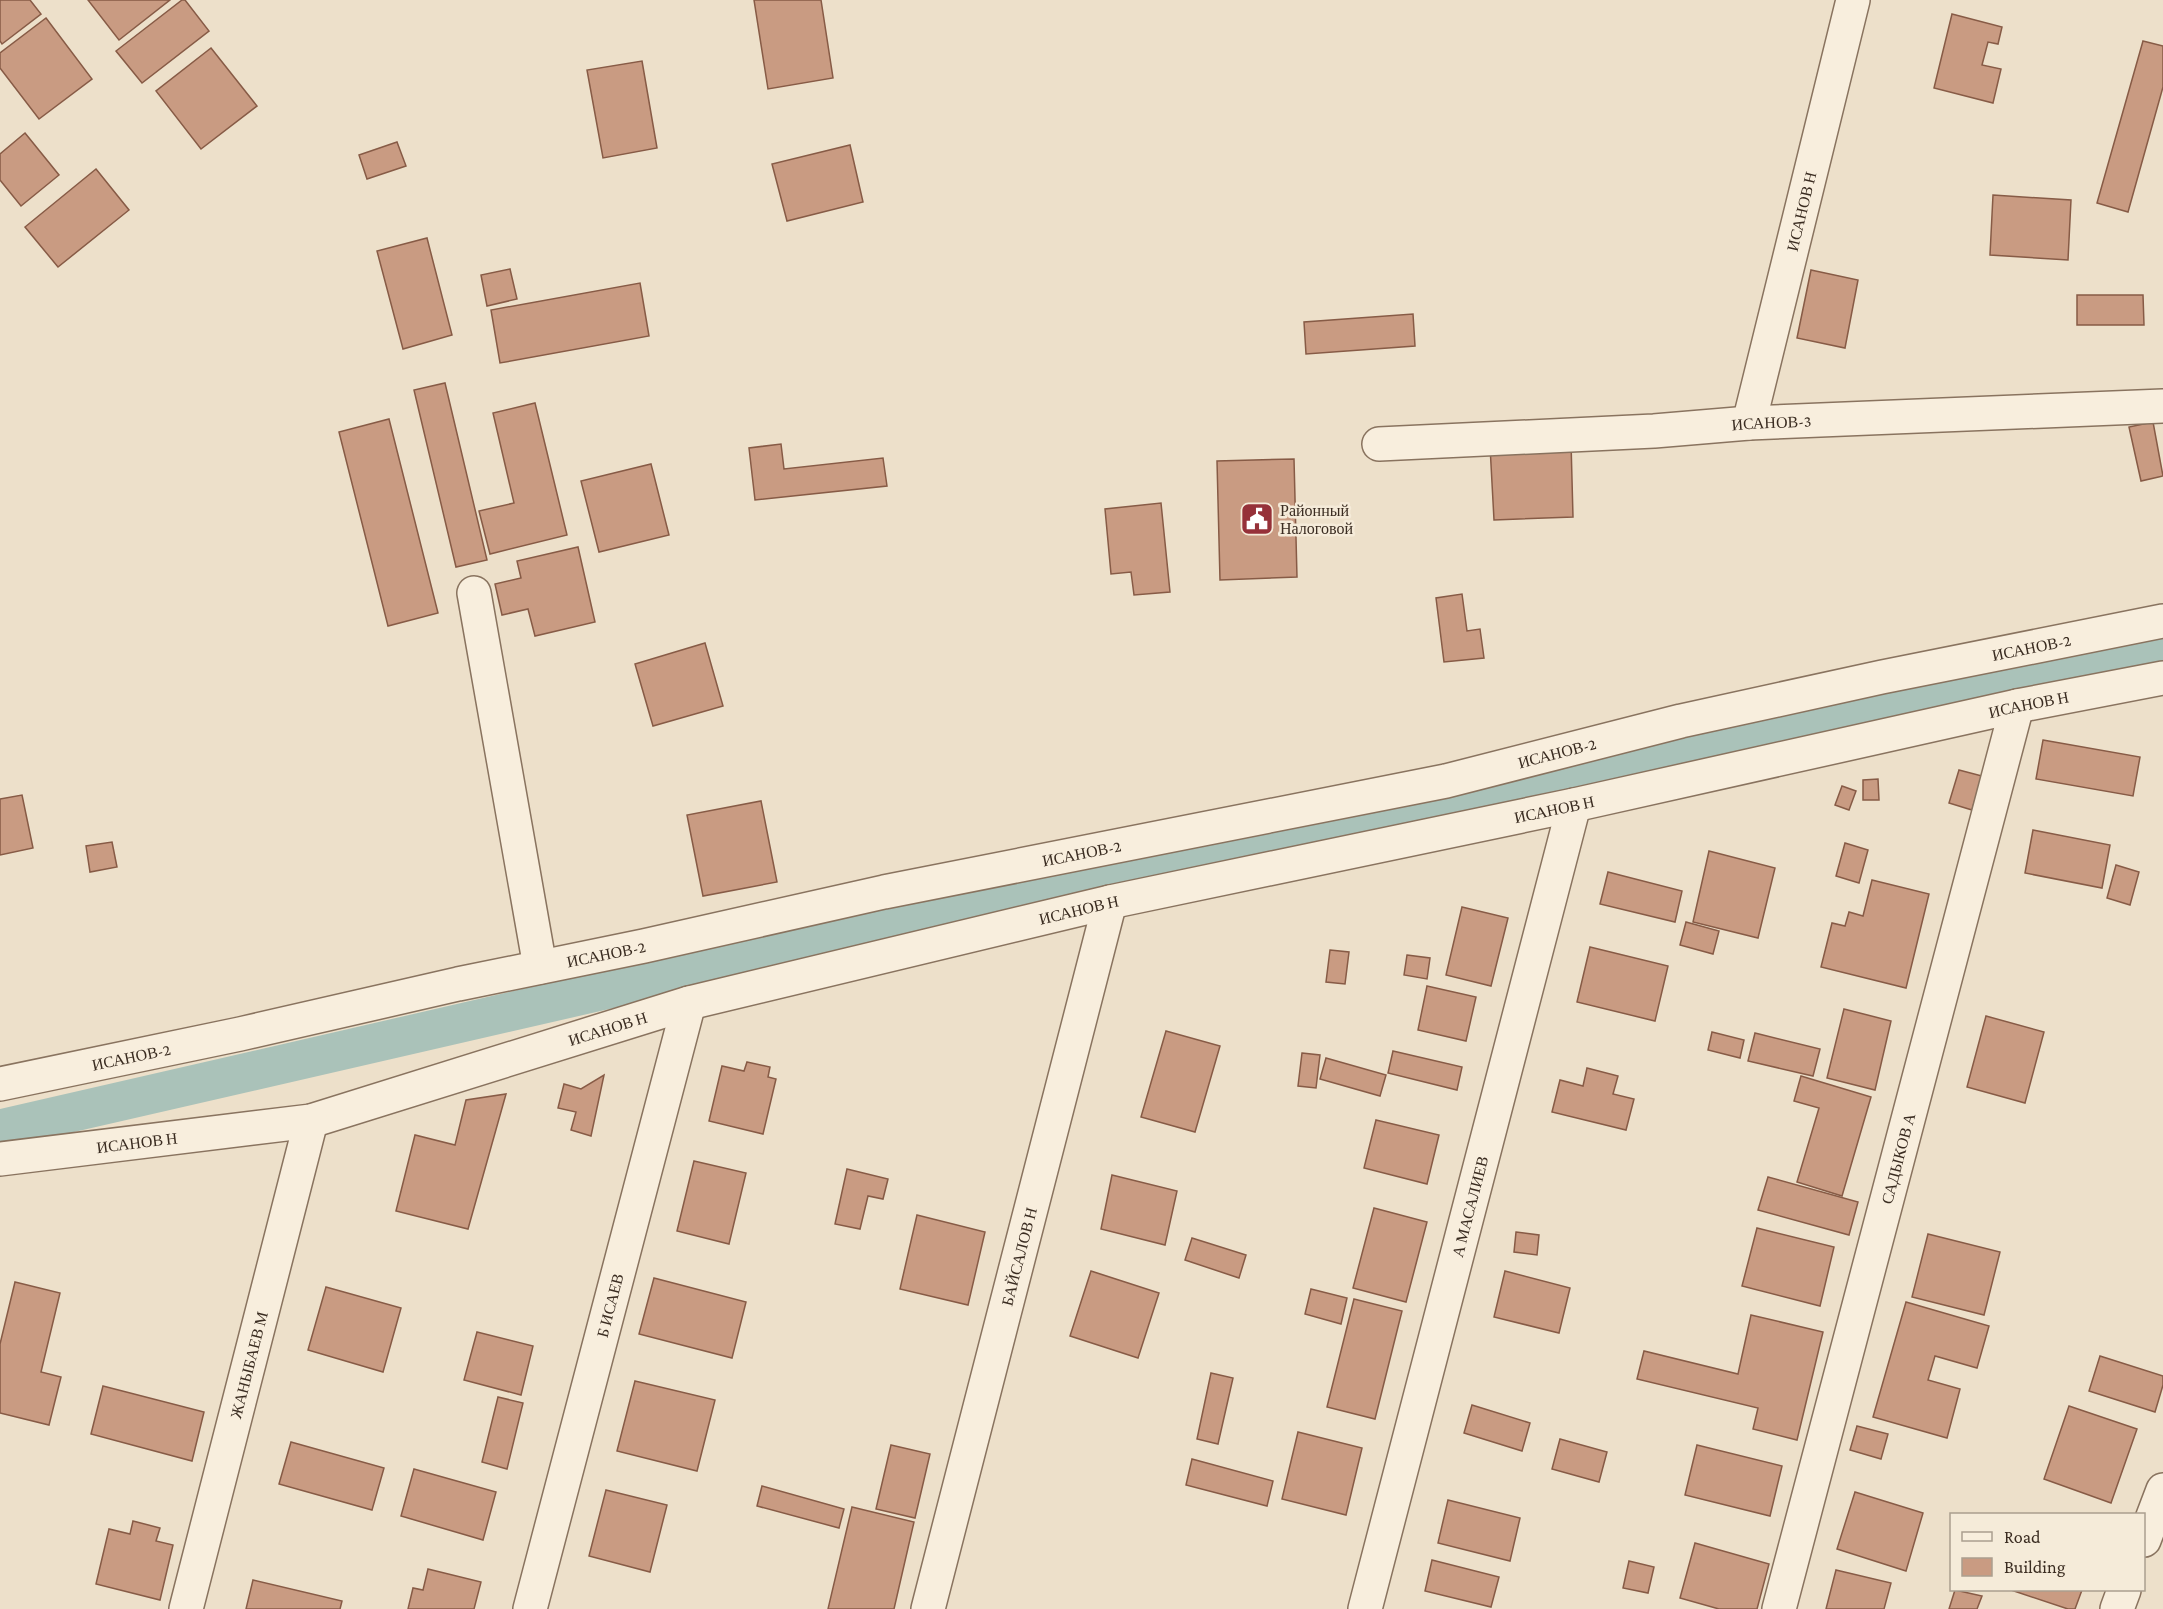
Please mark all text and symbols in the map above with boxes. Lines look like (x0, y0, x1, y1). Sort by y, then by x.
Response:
street label: ИСАНОВ Н (1784, 169, 1820, 253)
street label: ИСАНОВ-3 (1731, 412, 1812, 433)
public building icon: Районный Налоговой (1239, 501, 1275, 537)
place label: Районный Налоговой (1280, 502, 1353, 537)
street label: ИСАНОВ-2 (1990, 632, 2073, 664)
street label: ИСАНОВ Н (1987, 688, 2071, 721)
street label: ИСАНОВ-2 (1516, 735, 1598, 771)
street label: ИСАНОВ Н (1513, 793, 1596, 826)
street label: ИСАНОВ-2 (1041, 837, 1123, 870)
street label: ИСАНОВ Н (1037, 892, 1121, 928)
street label: ИСАНОВ-2 (565, 938, 647, 971)
street label: ИСАНОВ Н (566, 1009, 650, 1049)
street label: ИСАНОВ-2 (90, 1041, 173, 1074)
street label: САДЫКОВ А (1878, 1111, 1918, 1206)
street label: ИСАНОВ Н (96, 1129, 179, 1156)
street label: А МАСАЛИЕВ (1449, 1154, 1491, 1259)
street label: БАЙСАЛОВ Н (998, 1205, 1040, 1308)
street label: Б ИСАЕВ (594, 1272, 627, 1339)
street label: ЖАНЫБАЕВ М (227, 1310, 271, 1420)
legend (1950, 1513, 2145, 1591)
text: Road (2004, 1527, 2041, 1547)
text: Building (2004, 1557, 2066, 1577)

